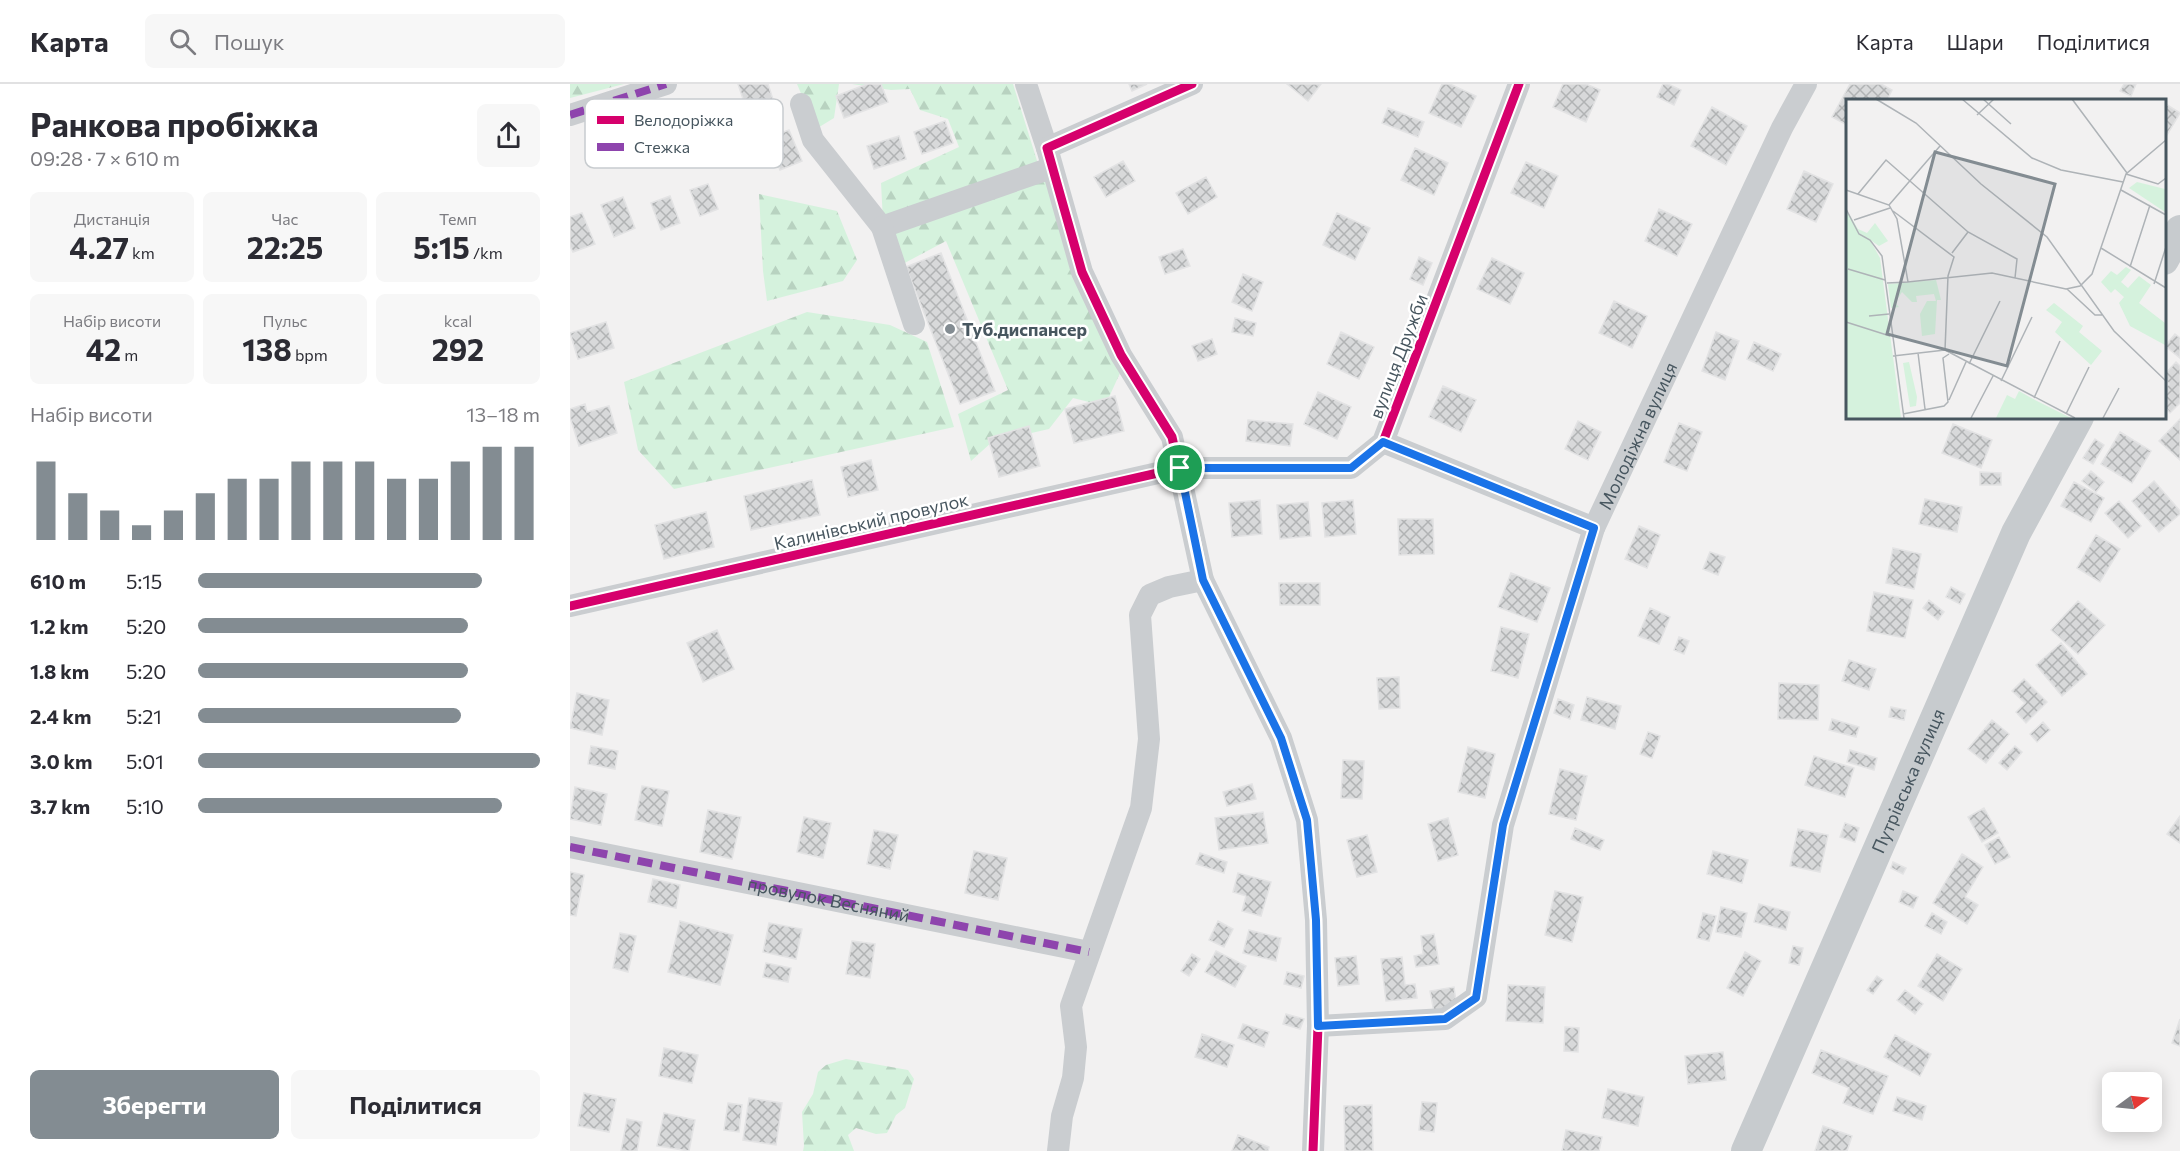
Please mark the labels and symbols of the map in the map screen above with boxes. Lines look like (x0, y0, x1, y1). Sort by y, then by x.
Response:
legend (585, 99, 783, 168)
inset map (1846, 99, 2165, 418)
text: Велодоріжка (634, 110, 733, 129)
text: Стежка (634, 137, 690, 156)
street label: вулиця Дружби (1364, 291, 1432, 421)
place label: Туб.диспансер (962, 318, 1087, 340)
marker: Туб.диспансер (943, 322, 957, 336)
street label: Молодіжна вулиця (1593, 358, 1681, 513)
pin (1154, 442, 1205, 493)
street label: Калинівський провулок (772, 488, 971, 554)
street label: Путрівська вулиця (1867, 705, 1949, 856)
street label: провулок Весняний (746, 872, 912, 926)
north arrow (2102, 1072, 2162, 1132)

